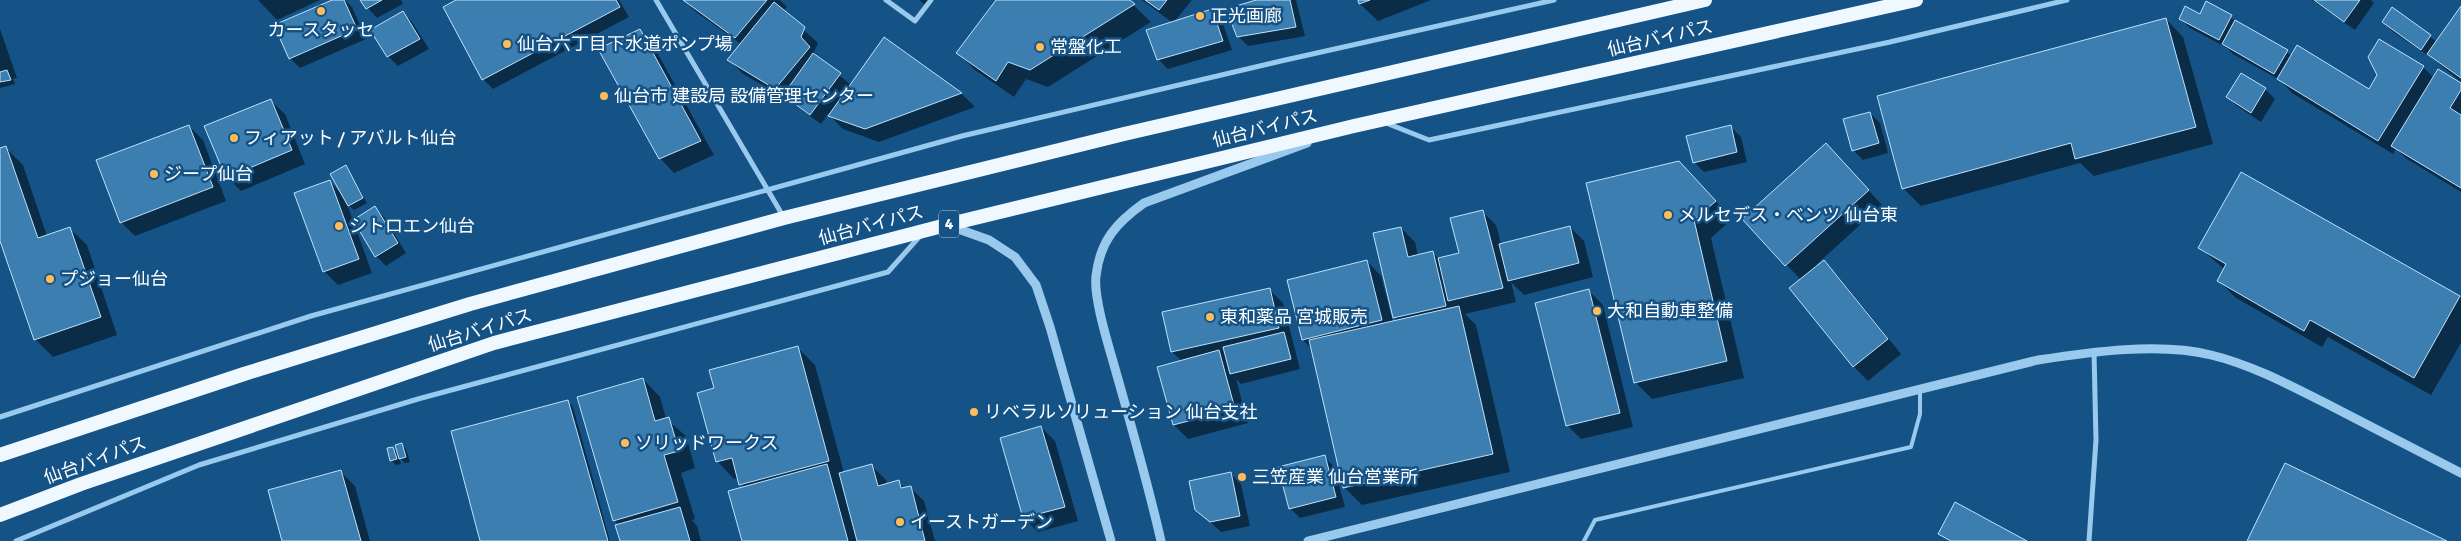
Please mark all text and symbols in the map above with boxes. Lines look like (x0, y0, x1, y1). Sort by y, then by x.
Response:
marker: カースタッセ (315, 5, 327, 17)
place label: 正光画廊 (1210, 5, 1282, 27)
marker: 正光画廊 (1194, 10, 1206, 22)
street label: 仙台バイパス (1605, 15, 1715, 61)
place label: カースタッセ (267, 19, 375, 41)
place label: 仙台六丁目下水道ポンプ場 (517, 33, 732, 55)
place label: 常盤化工 (1050, 36, 1122, 58)
marker: 仙台六丁目下水道ポンプ場 (501, 38, 513, 50)
marker: 常盤化工 (1034, 41, 1046, 53)
place label: 仙台市 建設局 設備管理センター (614, 85, 874, 107)
marker: 仙台市 建設局 設備管理センター (598, 90, 610, 102)
street label: 仙台バイパス (1210, 104, 1320, 152)
place label: フィアット / アバルト仙台 (244, 127, 456, 149)
marker: フィアット / アバルト仙台 (228, 132, 240, 144)
place label: ジープ仙台 (164, 163, 253, 185)
marker: ジープ仙台 (148, 168, 160, 180)
street label: 仙台バイパス (816, 200, 926, 250)
place label: メルセデス・ベンツ 仙台東 (1678, 204, 1898, 226)
marker: メルセデス・ベンツ 仙台東 (1662, 209, 1674, 221)
road number: 4 (939, 210, 959, 238)
place label: シトロエン仙台 (349, 215, 475, 237)
marker: シトロエン仙台 (333, 220, 345, 232)
place label: プジョー仙台 (60, 268, 168, 290)
marker: プジョー仙台 (44, 273, 56, 285)
place label: 大和自動車整備 (1607, 300, 1733, 322)
street label: 仙台バイパス (425, 304, 535, 356)
marker: 大和自動車整備 (1591, 305, 1603, 317)
place label: 東和薬品 宮城販売 (1220, 306, 1368, 328)
marker: 東和薬品 宮城販売 (1204, 311, 1216, 323)
place label: リベラルソリューション 仙台支社 (984, 401, 1258, 423)
marker: リベラルソリューション 仙台支社 (968, 406, 980, 418)
street label: 仙台バイパス (41, 431, 149, 489)
place label: ソリッドワークス (635, 432, 778, 454)
marker: ソリッドワークス (619, 437, 631, 449)
place label: 三笠産業 仙台営業所 (1252, 466, 1418, 488)
marker: 三笠産業 仙台営業所 (1236, 471, 1248, 483)
place label: イーストガーデン (910, 511, 1053, 533)
marker: イーストガーデン (894, 516, 906, 528)

